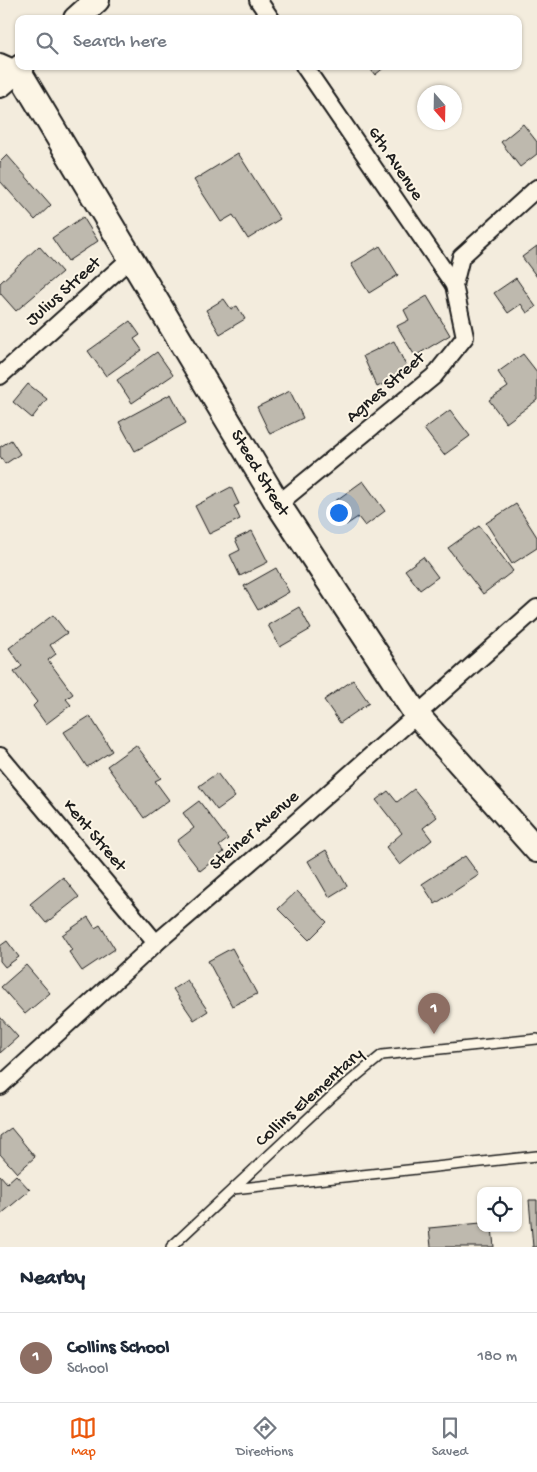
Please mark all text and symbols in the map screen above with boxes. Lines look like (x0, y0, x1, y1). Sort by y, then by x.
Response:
search box (15, 15, 522, 70)
icon: search (33, 29, 61, 57)
text: Search here (73, 31, 167, 54)
north arrow (417, 85, 462, 130)
street label: 6th Avenue (363, 123, 428, 205)
street label: Julius Street (22, 252, 107, 331)
street label: Agnes Street (342, 347, 431, 428)
street label: Steed Street (226, 426, 295, 522)
your location (326, 500, 352, 526)
street label: Steiner Avenue (206, 786, 304, 875)
street label: Kent Street (58, 796, 131, 877)
pin: 1 (418, 993, 450, 1034)
street label: Collins Elementary (252, 1044, 368, 1152)
map controls (477, 1187, 522, 1232)
button: locate (477, 1187, 522, 1232)
text: Nearby (20, 1267, 85, 1292)
text: Collins School (67, 1337, 170, 1360)
text: 1 (33, 1348, 39, 1367)
text: 180 m (478, 1348, 517, 1367)
text: School (67, 1360, 109, 1379)
tab: Map (69, 1414, 97, 1461)
tab: Directions (236, 1414, 293, 1461)
tab: Saved (432, 1414, 468, 1461)

